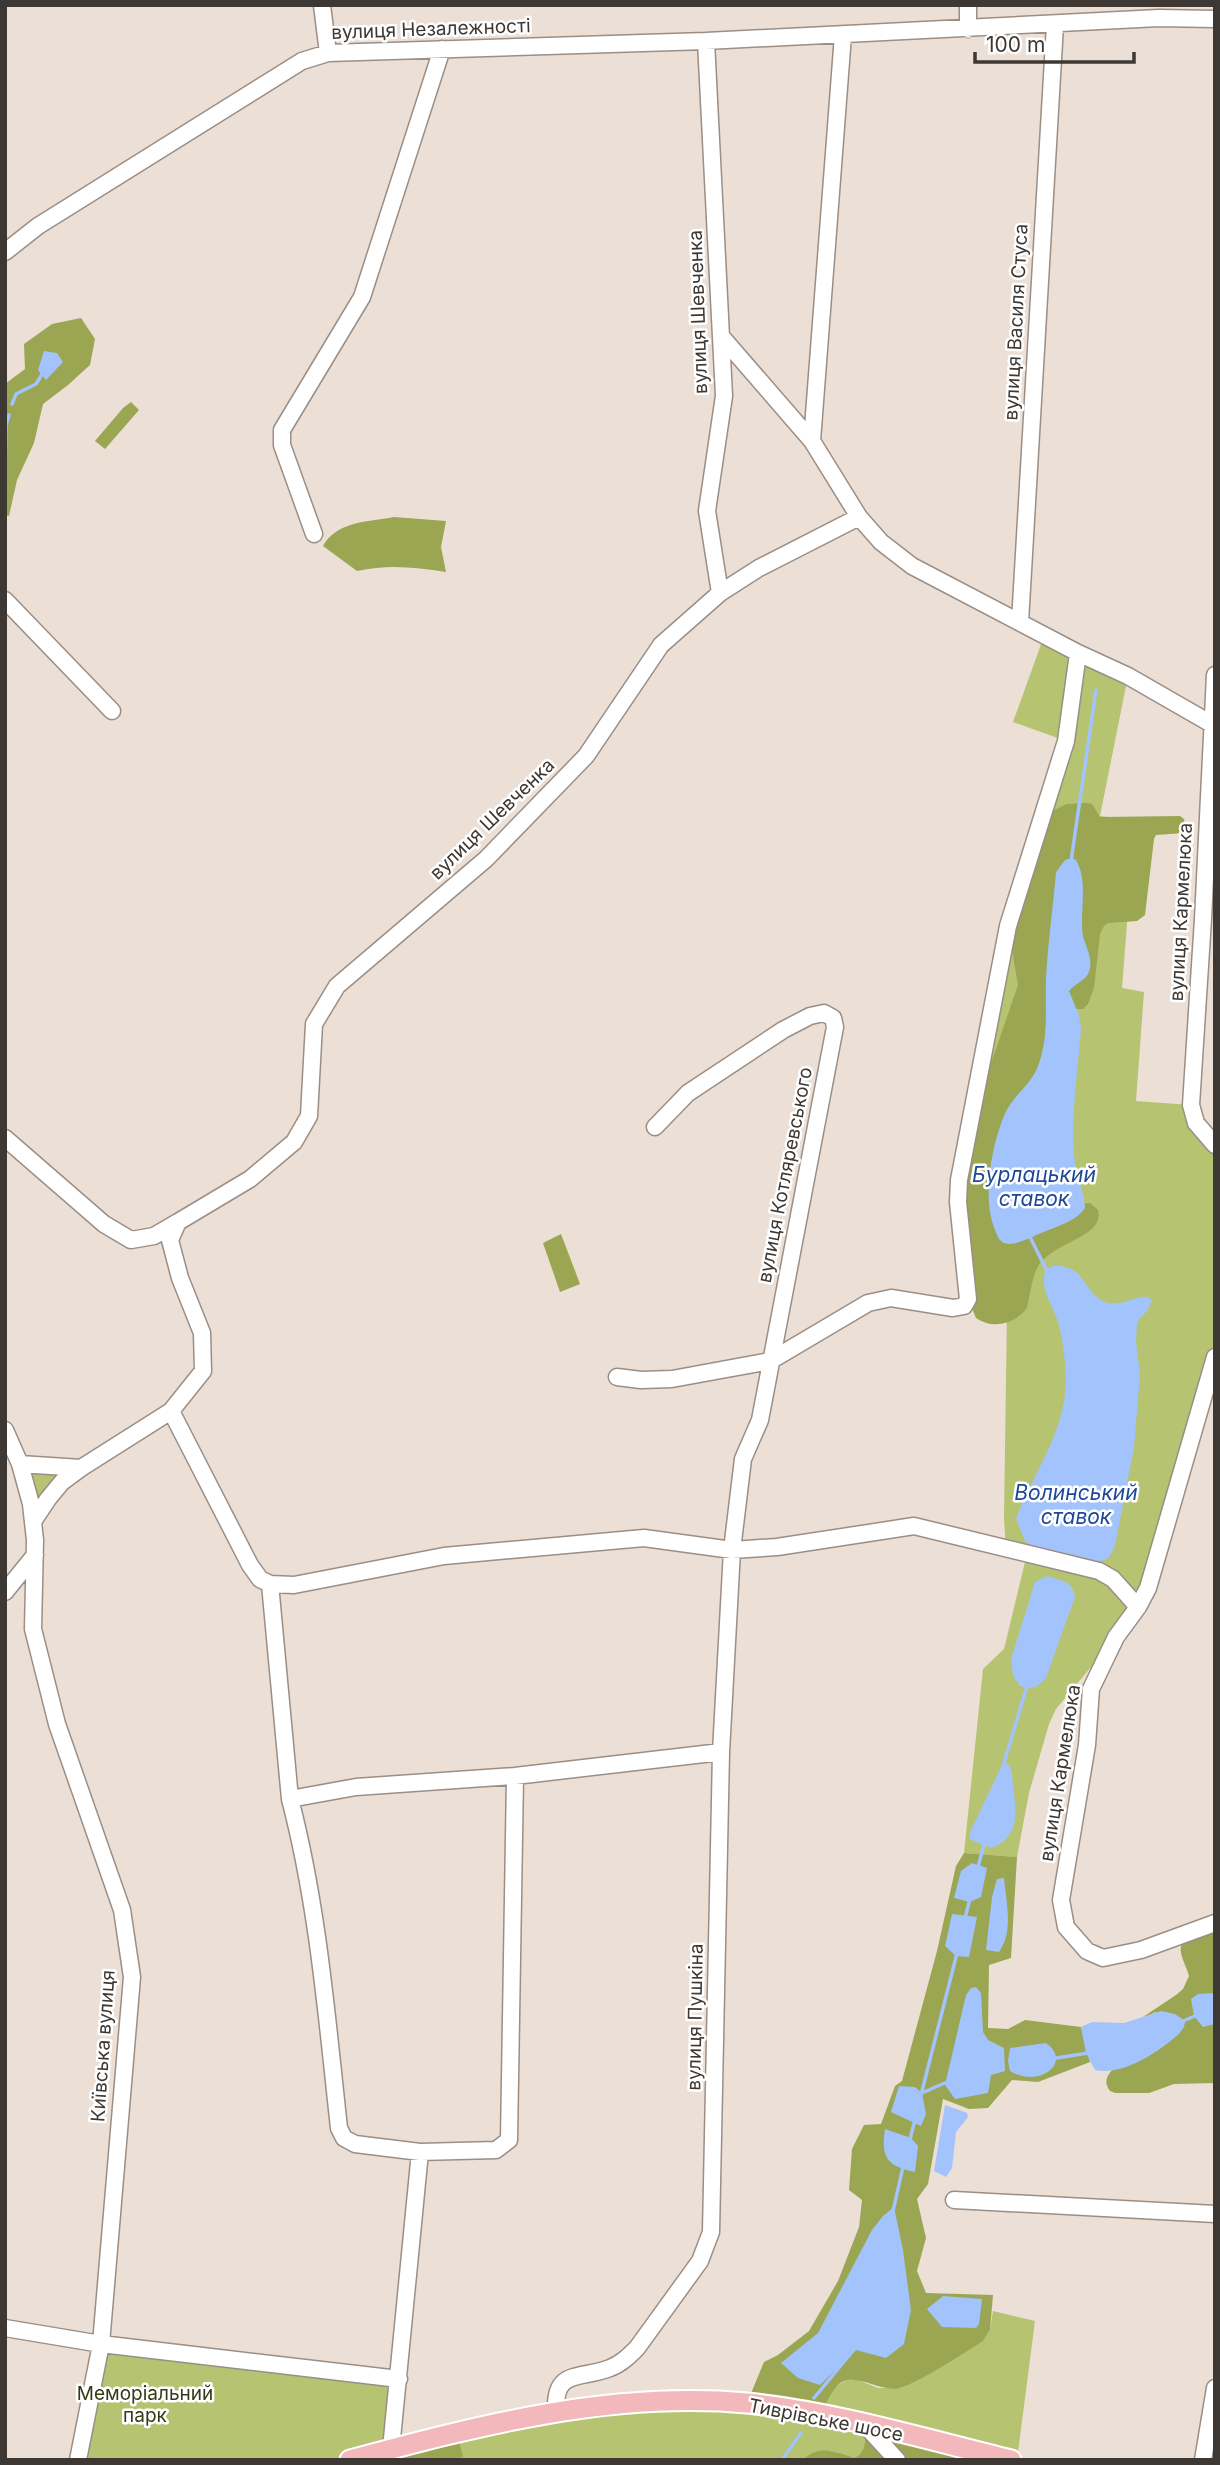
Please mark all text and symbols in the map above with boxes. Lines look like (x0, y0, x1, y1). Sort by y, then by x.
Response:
street label: вулиця Незалежності (331, 14, 531, 44)
scale bar (975, 21, 1134, 65)
text: 100 m (986, 32, 1045, 57)
street label: вулиця Василя Стуса (999, 223, 1033, 421)
street label: вулиця Шевченка (684, 230, 712, 394)
street label: вулиця Шевченка (425, 754, 559, 884)
street label: вулиця Кармелюка (1165, 822, 1197, 1002)
street label: вулиця Котляревського (753, 1065, 817, 1285)
water label: Бурлацький ставок (972, 1162, 1096, 1211)
water label: Волинський ставок (1014, 1480, 1138, 1529)
street label: вулиця Кармелюка (1035, 1683, 1085, 1863)
street label: вулиця Пушкіна (682, 1943, 708, 2091)
street label: Київська вулиця (86, 1969, 120, 2123)
park label: Меморіальний парк (77, 2382, 213, 2427)
street label: Тиврівське шосе (747, 2394, 905, 2446)

